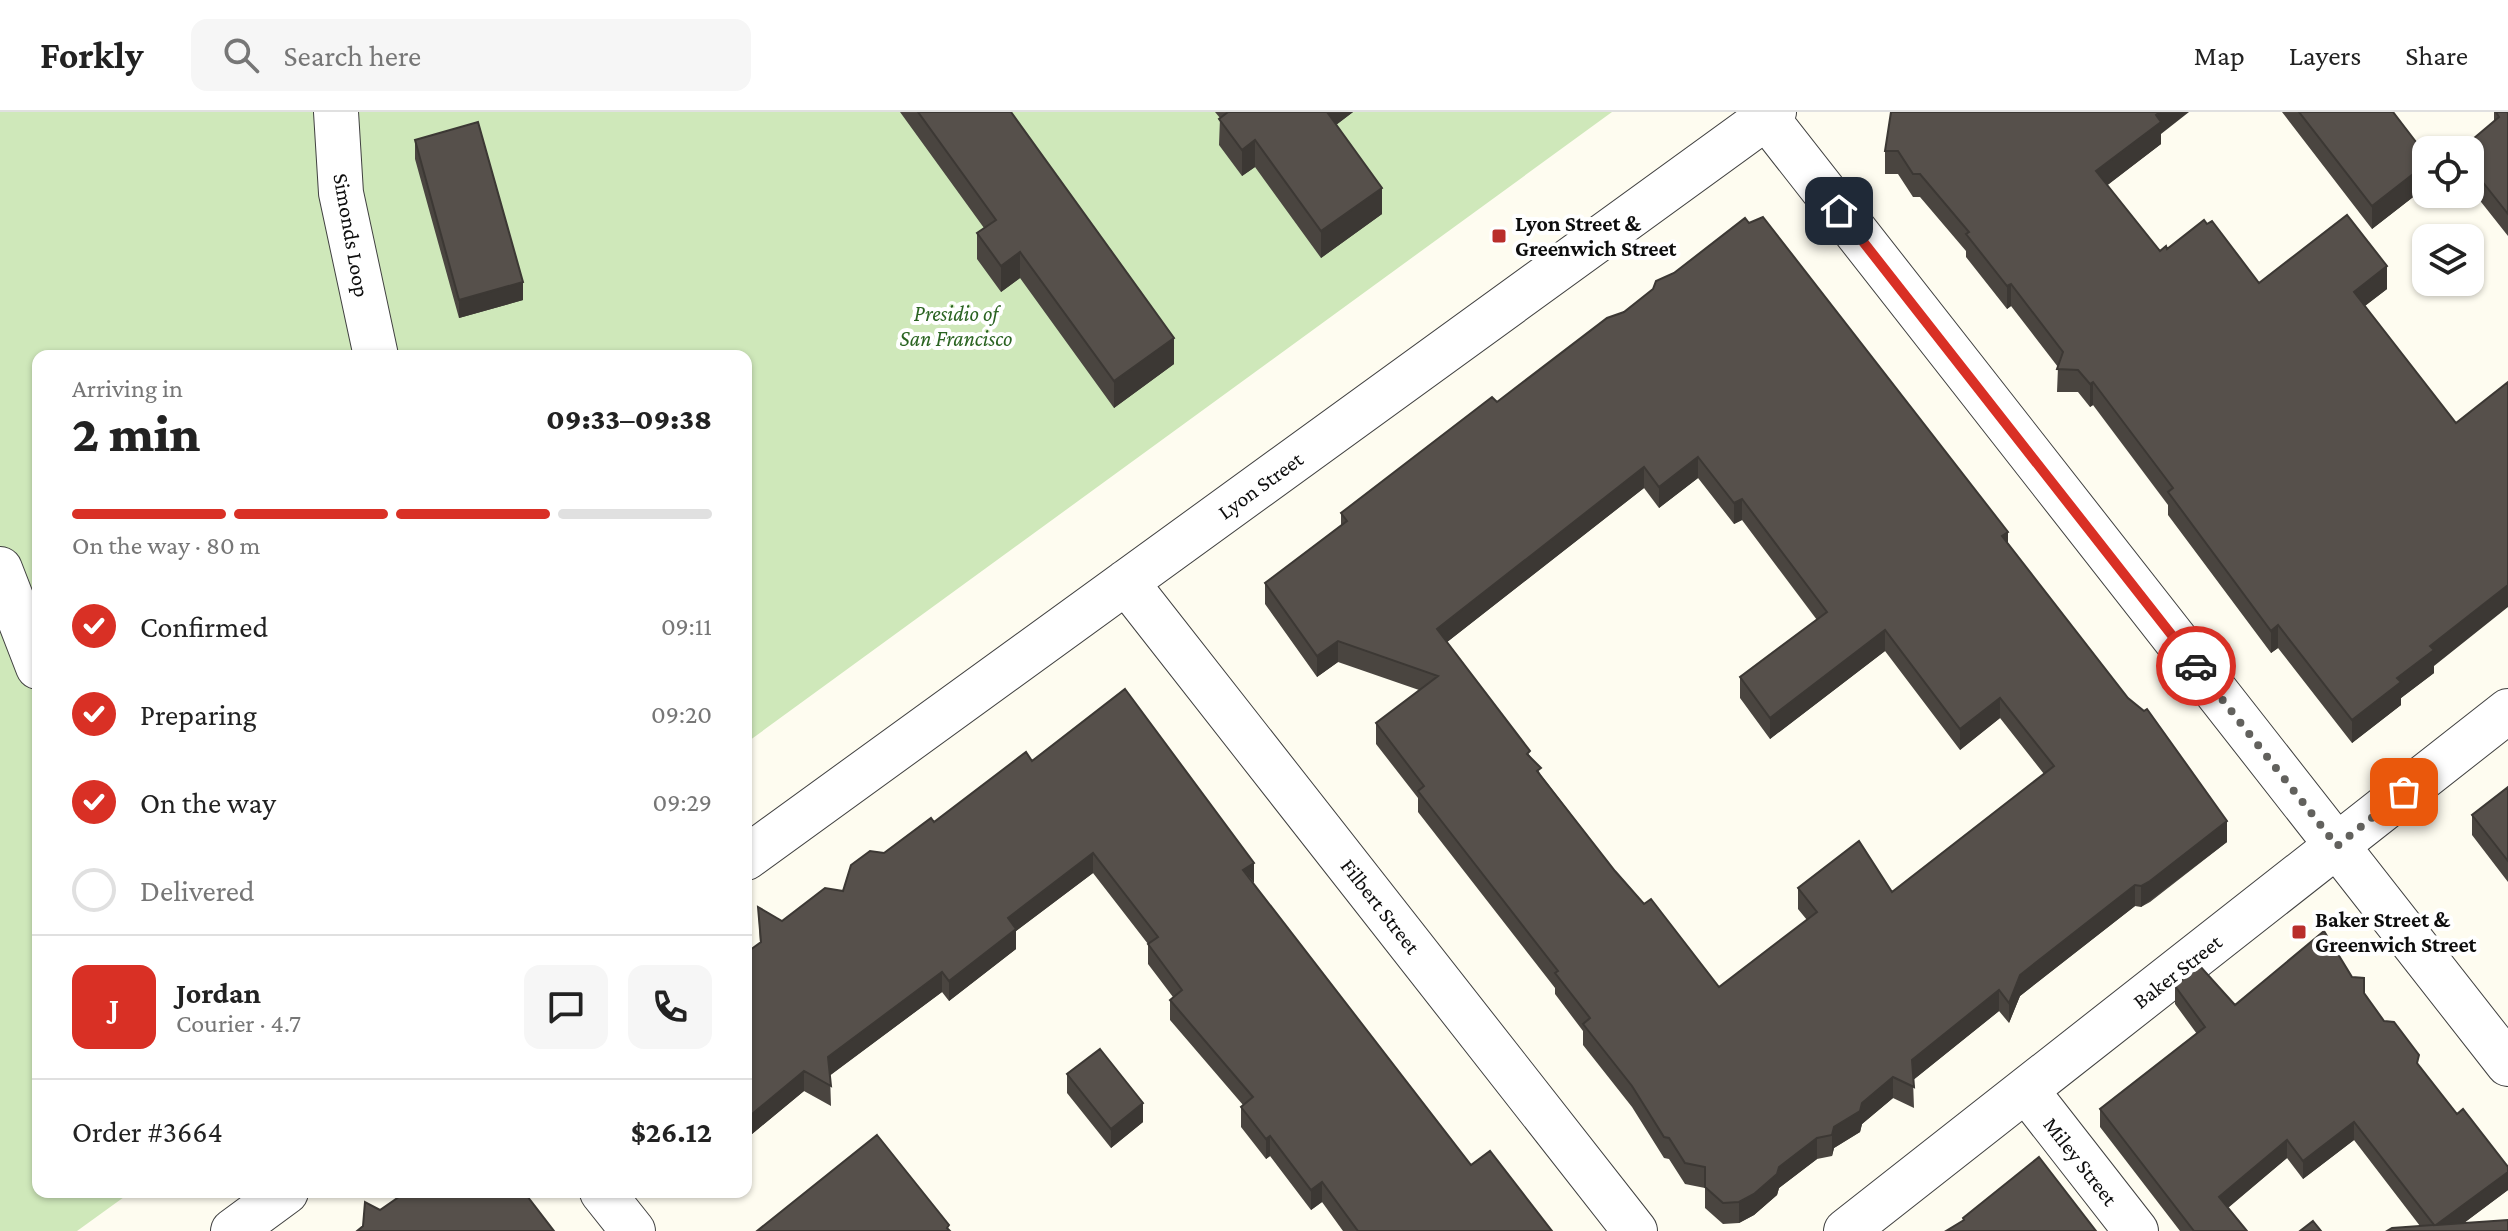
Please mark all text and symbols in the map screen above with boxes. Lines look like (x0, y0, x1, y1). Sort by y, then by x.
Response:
search box (191, 19, 751, 91)
icon: search (219, 33, 263, 77)
text: Forkly (40, 34, 143, 76)
text: Search here (283, 39, 421, 72)
text: Map (2194, 40, 2245, 71)
text: Layers (2289, 40, 2361, 71)
text: Share (2405, 40, 2468, 71)
map controls (2412, 136, 2484, 296)
button: locate (2412, 136, 2484, 208)
street label: Simonds Loop (328, 171, 375, 299)
pin (1805, 177, 1873, 245)
icon: home (1817, 189, 1861, 233)
place label: Lyon Street & Greenwich Street (1515, 211, 1678, 261)
button: layers (2412, 224, 2484, 296)
marker: Lyon Street & Greenwich Street (1490, 227, 1508, 245)
park label: Presidio of San Francisco (900, 301, 1012, 351)
text: Arriving in (72, 374, 183, 403)
text: 09:33–09:38 (546, 402, 712, 435)
text: 2 min (72, 404, 200, 462)
street label: Lyon Street (1213, 446, 1308, 525)
text: On the way · 80 m (72, 531, 260, 560)
icon: check (72, 604, 116, 648)
text: Confirmed (140, 610, 268, 643)
text: 09:11 (661, 612, 712, 641)
courier (2156, 626, 2236, 706)
icon: car (2174, 644, 2218, 688)
icon: check (72, 692, 116, 736)
text: Preparing (140, 698, 257, 731)
text: 09:20 (651, 700, 712, 729)
pin (2370, 758, 2438, 826)
icon: bag (2382, 770, 2426, 814)
icon: check (72, 780, 116, 824)
text: On the way (140, 786, 276, 819)
text: 09:29 (653, 788, 712, 817)
street label: Filbert Street (1336, 854, 1426, 959)
text: Delivered (140, 874, 255, 907)
place label: Baker Street & Greenwich Street (2315, 907, 2478, 957)
marker: Baker Street & Greenwich Street (2290, 923, 2308, 941)
street label: Baker Street (2128, 929, 2227, 1014)
button: chat (524, 965, 608, 1049)
button: phone (628, 965, 712, 1049)
text: Jordan (176, 976, 261, 1009)
text: J (109, 991, 119, 1024)
text: Courier · 4.7 (176, 1009, 301, 1038)
street label: Miley Street (2038, 1112, 2123, 1211)
text: Order #3664 (72, 1115, 223, 1148)
text: $26.12 (631, 1115, 712, 1148)

